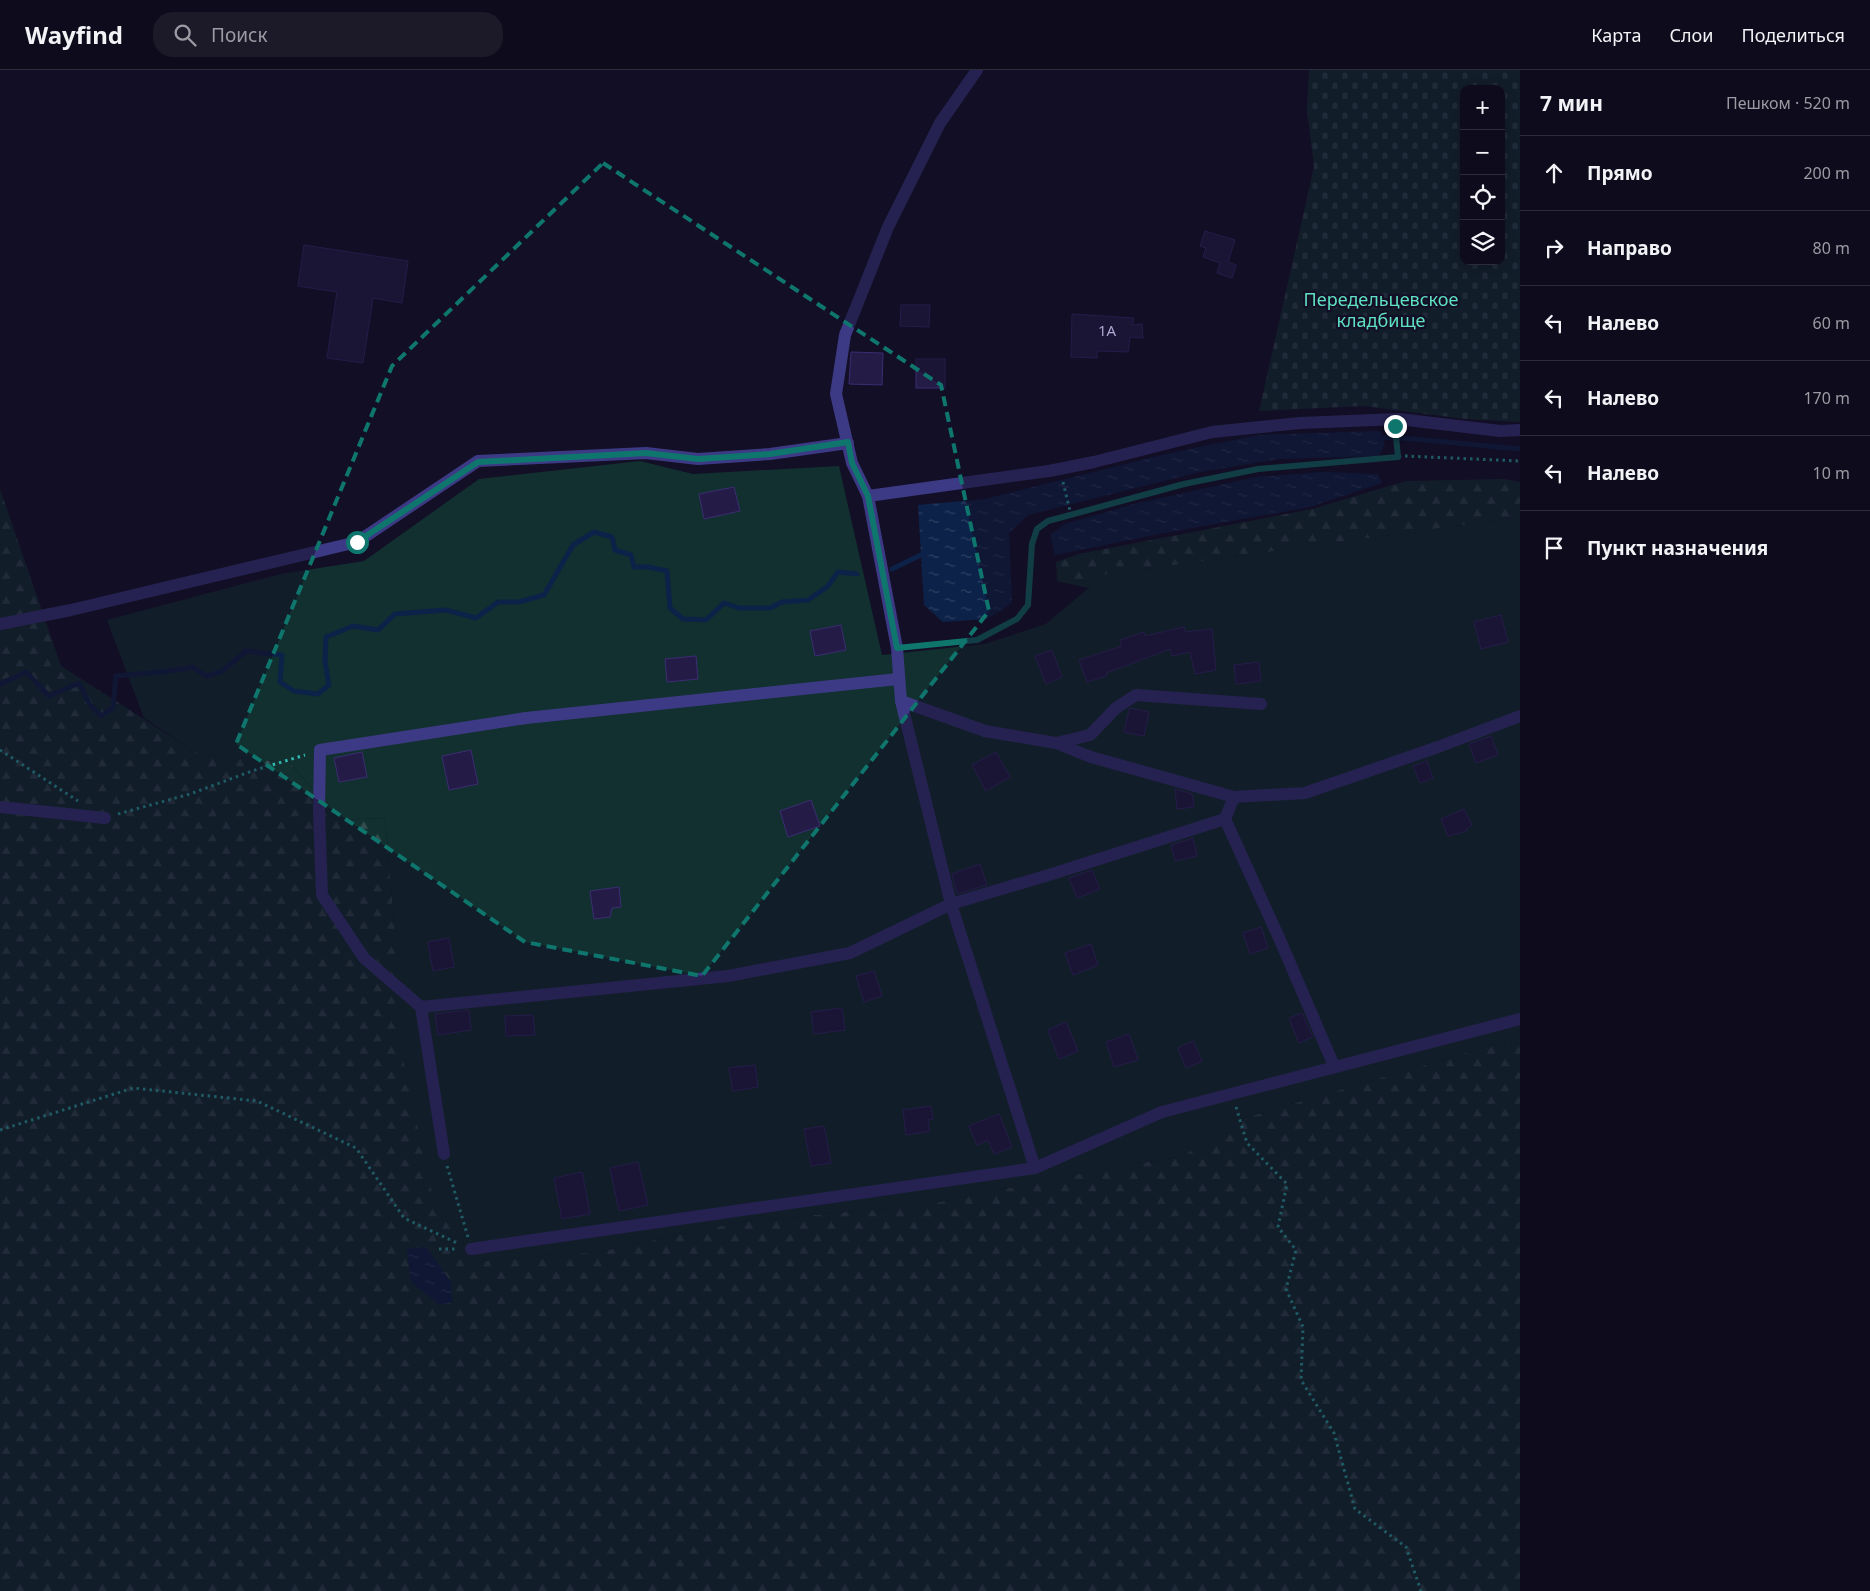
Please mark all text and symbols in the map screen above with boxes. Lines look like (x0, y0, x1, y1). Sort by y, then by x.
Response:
search box (153, 12, 503, 57)
text: Wayfind (25, 18, 123, 51)
icon: search (171, 21, 199, 49)
text: Поиск (211, 22, 268, 48)
text: Карта (1591, 23, 1641, 47)
text: Слои (1669, 23, 1713, 47)
text: Поделиться (1741, 23, 1845, 47)
map controls (1460, 85, 1505, 265)
button: + (1460, 85, 1505, 130)
text: 7 мин (1540, 89, 1603, 117)
text: Пешком · 520 m (1726, 92, 1850, 114)
button: − (1460, 130, 1505, 175)
icon: ahead (1540, 159, 1568, 187)
text: Прямо (1587, 160, 1653, 186)
text: 200 m (1803, 162, 1850, 184)
button: locate (1460, 175, 1505, 220)
button: layers (1460, 220, 1505, 265)
icon: right (1540, 234, 1568, 262)
text: Направо (1587, 235, 1672, 261)
text: 80 m (1813, 237, 1850, 259)
park label: Передельцевское кладбище (1304, 287, 1458, 332)
icon: left (1540, 309, 1568, 337)
text: Налево (1587, 310, 1659, 336)
text: 60 m (1813, 312, 1850, 334)
house number: 1А (1098, 320, 1117, 340)
icon: left (1540, 384, 1568, 412)
text: Налево (1587, 385, 1659, 411)
text: 170 m (1803, 387, 1850, 409)
route end (1384, 415, 1407, 438)
icon: left (1540, 459, 1568, 487)
text: Налево (1587, 460, 1659, 486)
text: 10 m (1813, 462, 1850, 484)
route start (346, 531, 369, 554)
icon: arrive (1540, 534, 1568, 562)
text: Пункт назначения (1587, 535, 1768, 561)

